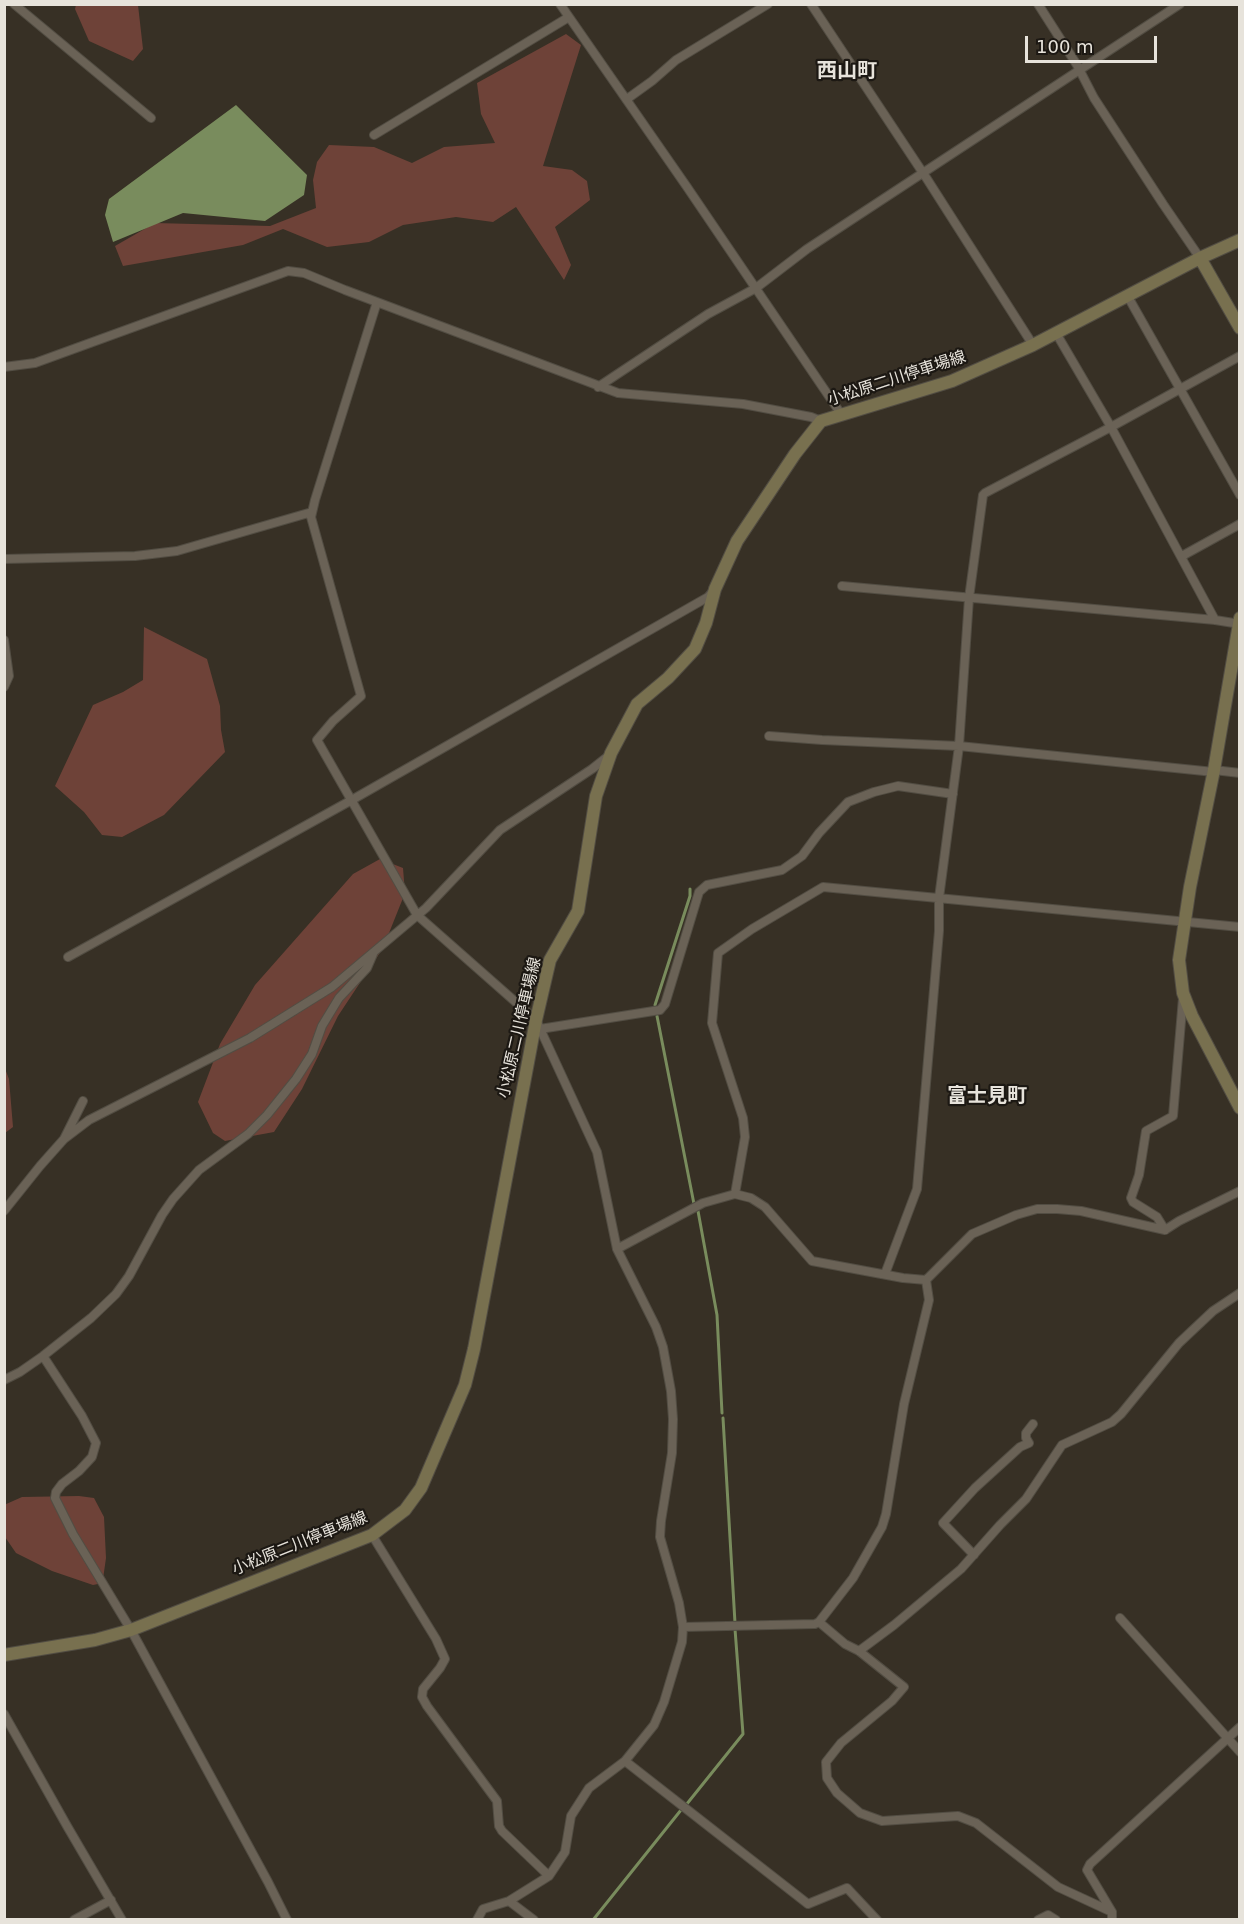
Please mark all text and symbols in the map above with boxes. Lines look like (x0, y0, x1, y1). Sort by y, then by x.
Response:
scale bar (1028, 24, 1160, 62)
text: 100 m (1036, 36, 1094, 57)
district label: 西山町 (817, 60, 877, 84)
street label: 小松原二川停車場線 (826, 348, 968, 410)
street label: 小松原二川停車場線 (494, 956, 546, 1100)
district label: 富士見町 (947, 1085, 1027, 1109)
street label: 小松原二川停車場線 (230, 1508, 370, 1580)

